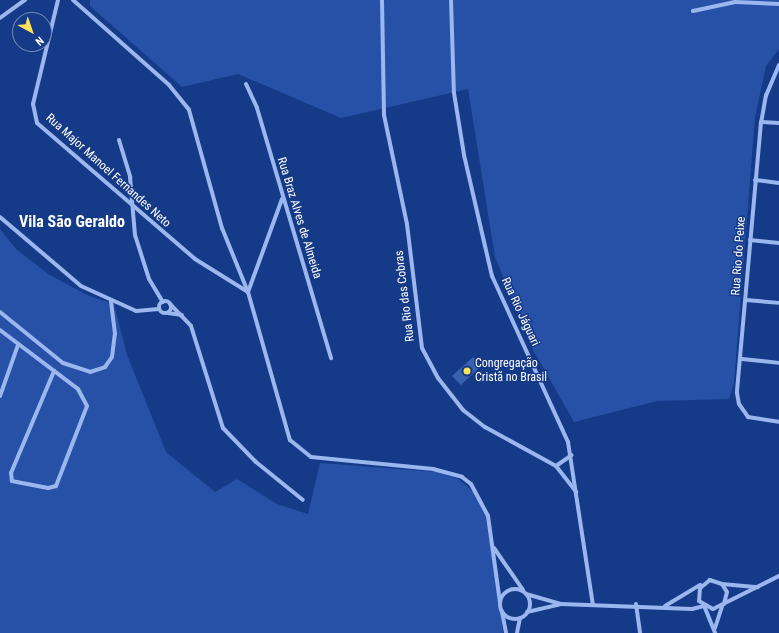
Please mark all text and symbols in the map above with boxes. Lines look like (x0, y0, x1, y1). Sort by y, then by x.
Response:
north arrow (12, 12, 52, 52)
text: N (33, 34, 46, 48)
street label: Rua Major Manoel Fernandes Neto (43, 111, 173, 231)
street label: Rua Braz Alves de Almeida (274, 156, 324, 280)
district label: Vila São Geraldo (19, 212, 125, 232)
street label: Rua Rio do Peixe (729, 216, 749, 296)
street label: Rua Rio das Cobras (392, 250, 418, 342)
street label: Rua Rio Jáguari (498, 275, 542, 349)
place label: Congregação Cristã no Brasil (475, 357, 547, 385)
marker: Congregação Cristã no Brasil (462, 366, 472, 376)

